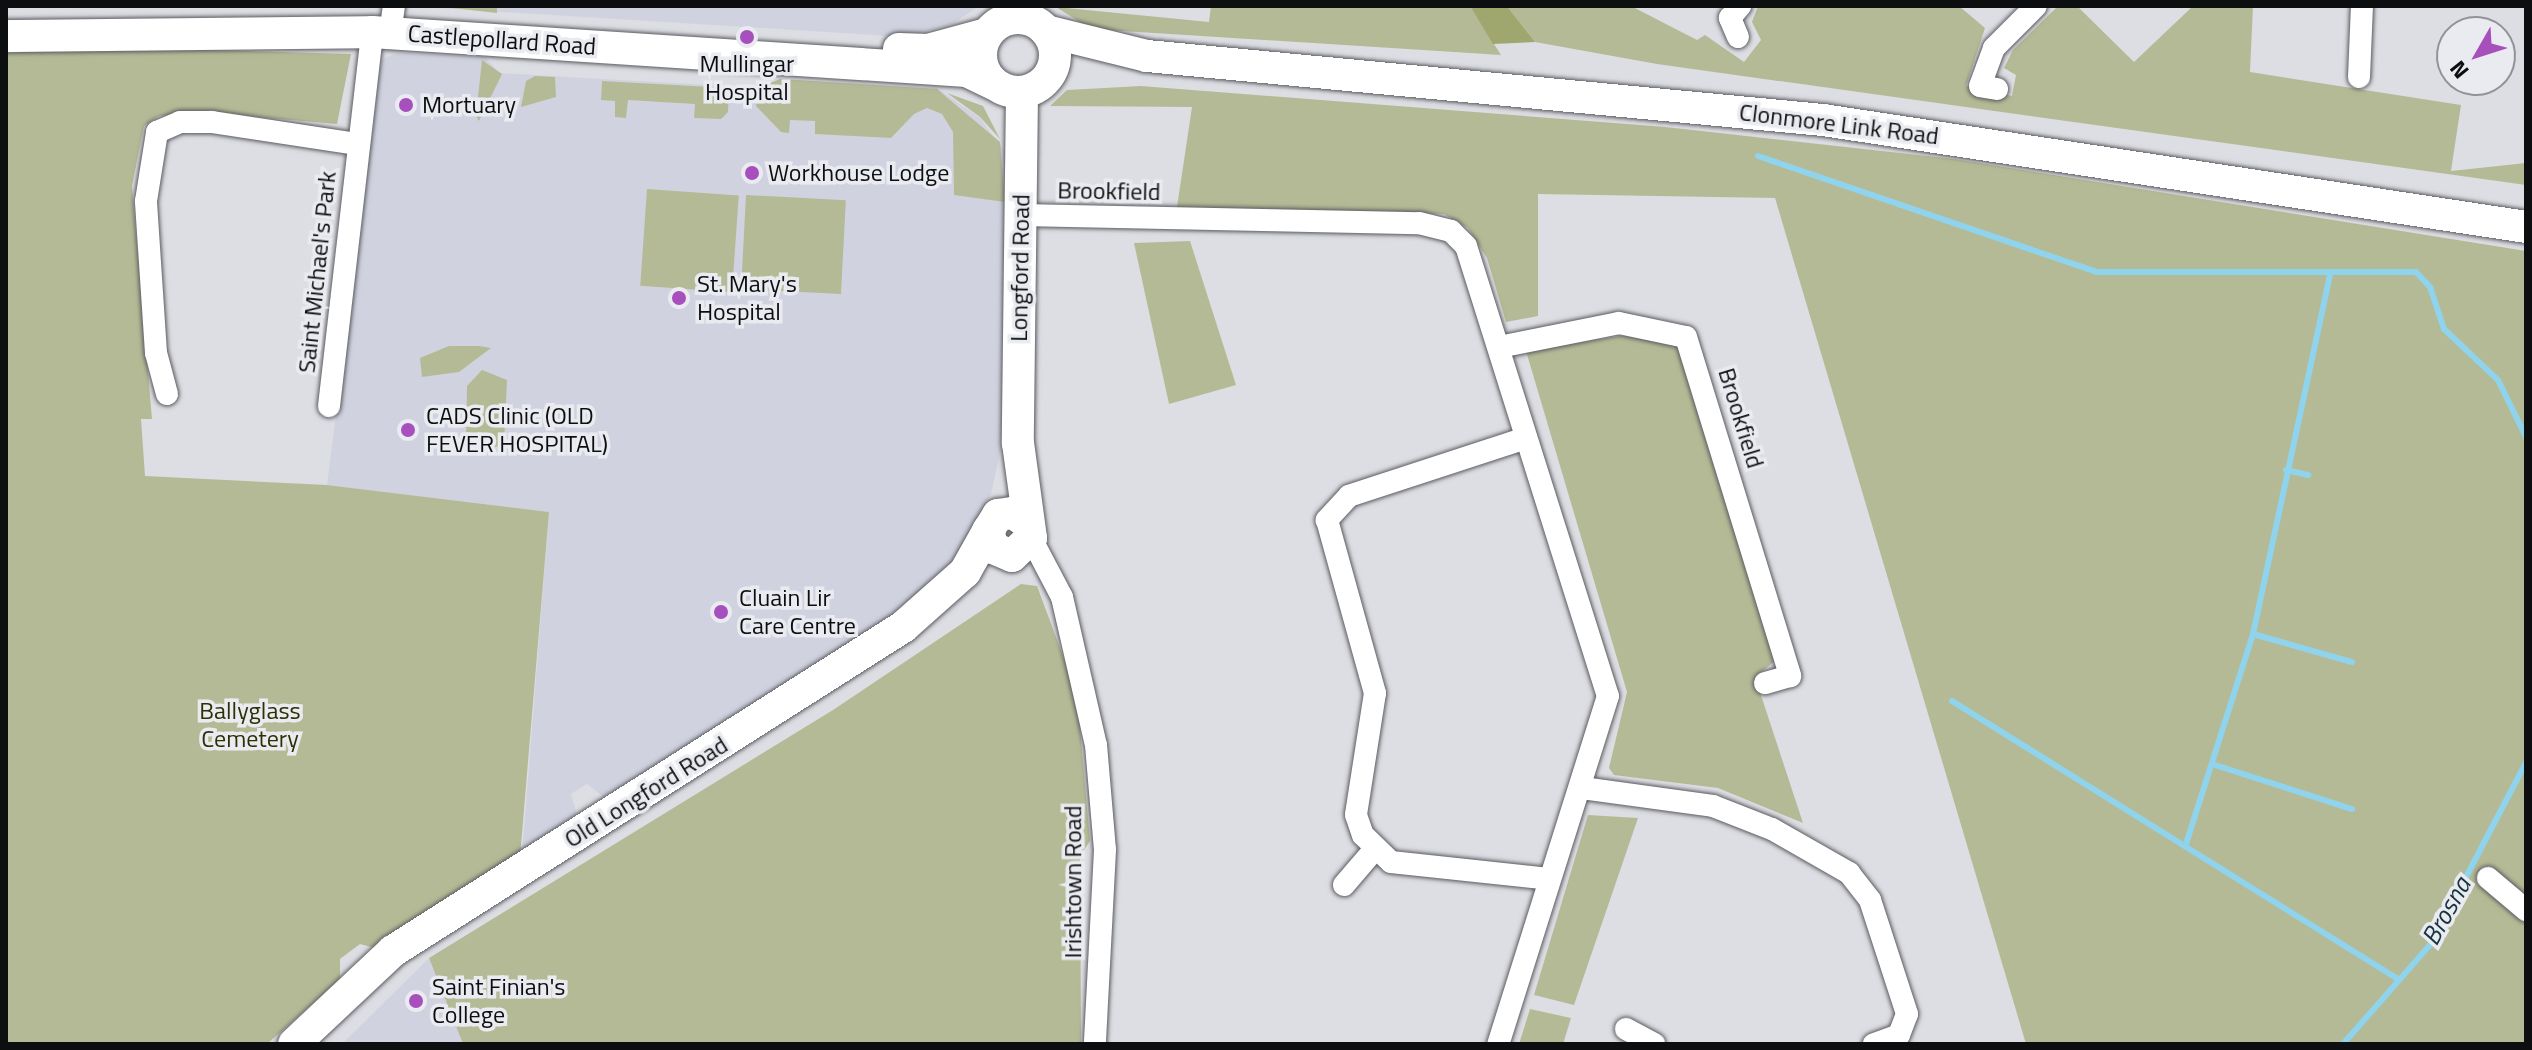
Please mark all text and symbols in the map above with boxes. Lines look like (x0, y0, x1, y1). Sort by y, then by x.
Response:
north arrow (2436, 16, 2516, 96)
street label: Castlepollard Road (407, 19, 597, 61)
marker: Mullingar Hospital (738, 28, 756, 46)
place label: Mullingar Hospital (700, 50, 794, 106)
text: N (2441, 53, 2477, 86)
place label: Mortuary (422, 91, 516, 119)
marker: Mortuary (397, 96, 415, 114)
street label: Clonmore Link Road (1738, 97, 1940, 151)
place label: Workhouse Lodge (768, 159, 949, 187)
marker: Workhouse Lodge (743, 164, 761, 182)
street label: Saint Michael's Park (292, 170, 342, 374)
street label: Brookfield (1057, 176, 1161, 206)
street label: Longford Road (1004, 194, 1036, 342)
place label: St. Mary's Hospital (697, 270, 797, 326)
marker: St. Mary's Hospital (668, 287, 690, 309)
street label: Brookfield (1712, 364, 1770, 472)
place label: CADS Clinic (OLD FEVER HOSPITAL) (426, 402, 608, 458)
marker: CADS Clinic (OLD FEVER HOSPITAL) (397, 419, 419, 441)
place label: Cluain Lir Care Centre (739, 584, 856, 640)
marker: Cluain Lir Care Centre (710, 601, 732, 623)
park label: Ballyglass Cemetery (199, 697, 301, 753)
street label: Old Longford Road (559, 730, 733, 854)
street label: Irishtown Road (1059, 806, 1087, 958)
water label: Brosna (2415, 872, 2477, 950)
place label: Saint Finian's College (432, 973, 565, 1029)
marker: Saint Finian's College (407, 992, 425, 1010)

